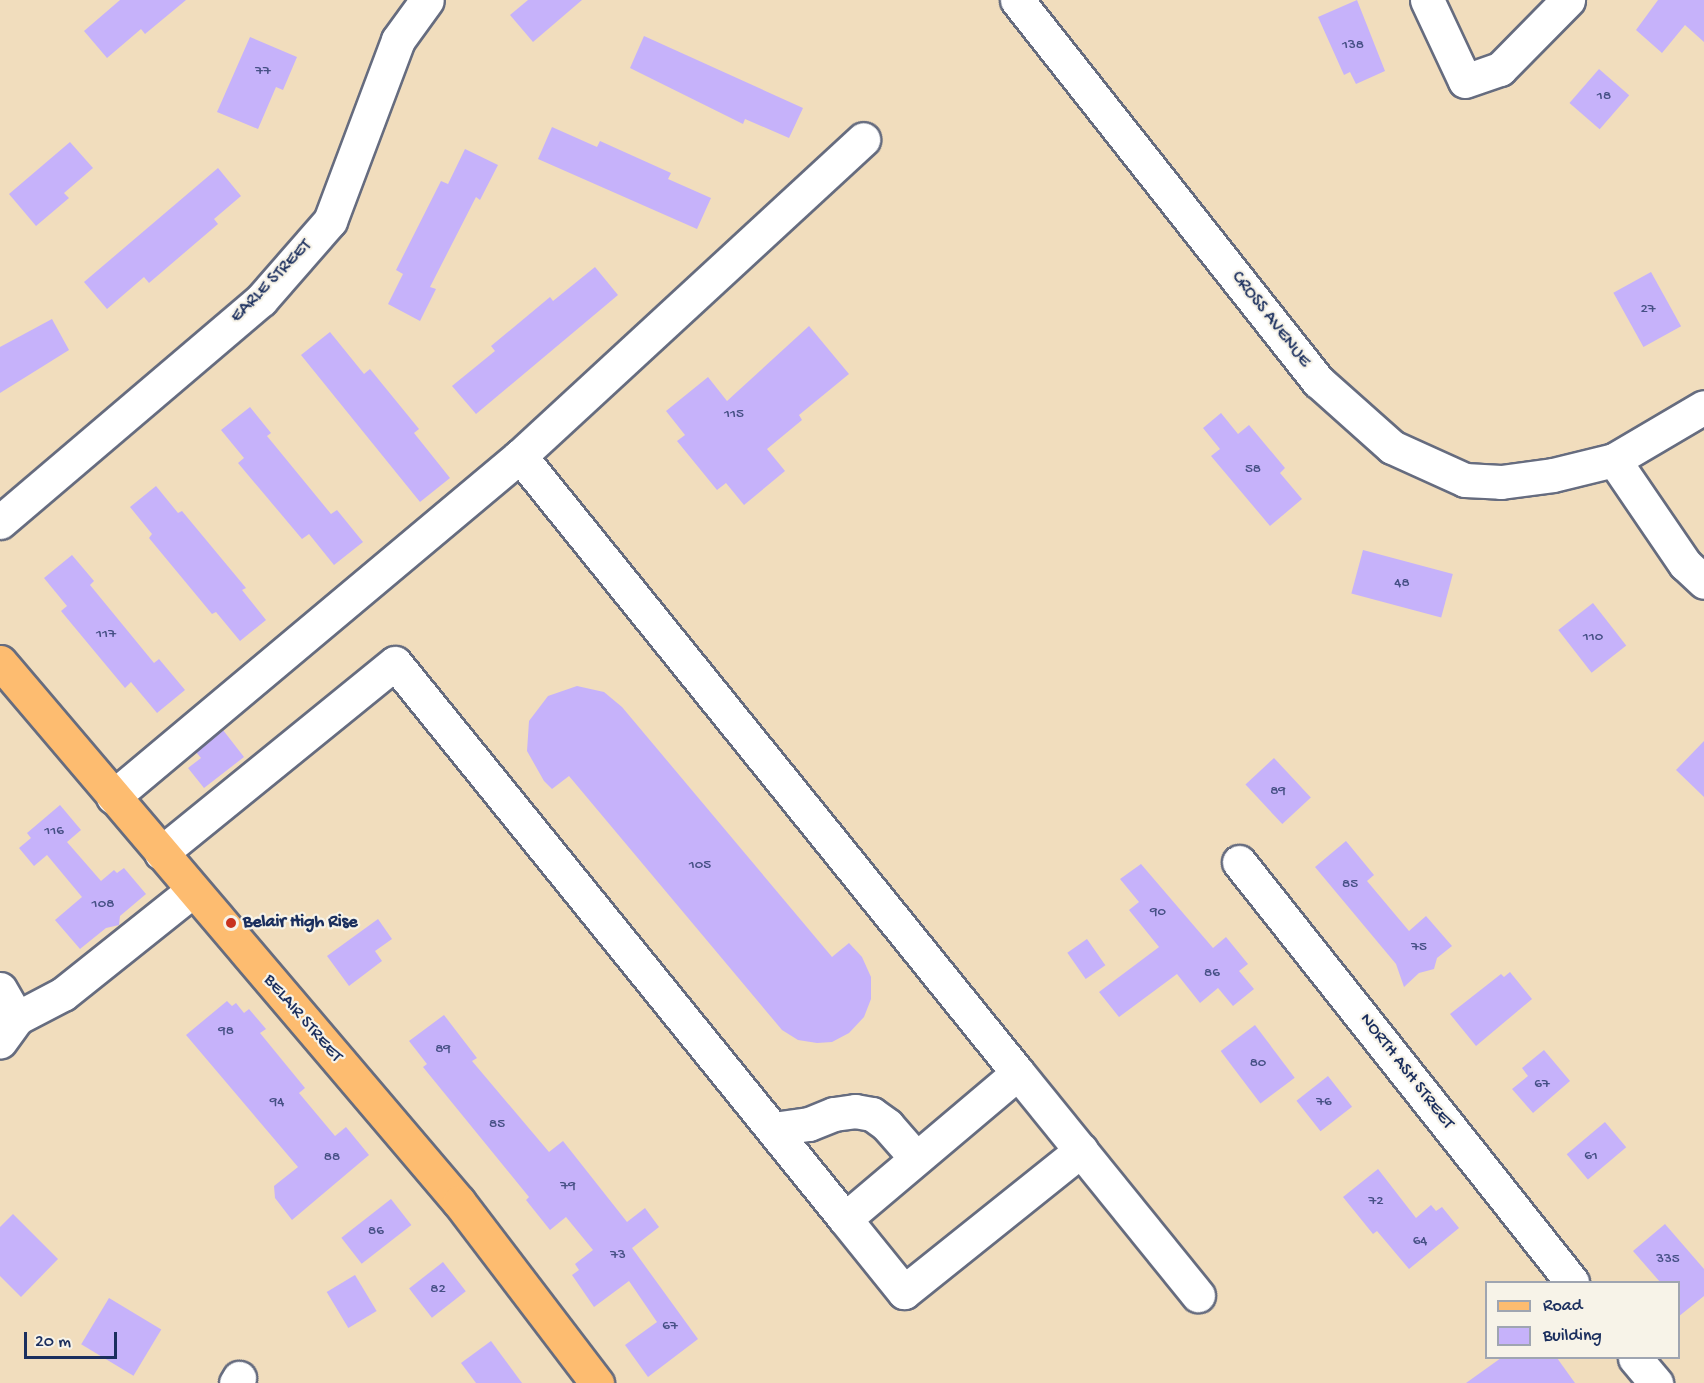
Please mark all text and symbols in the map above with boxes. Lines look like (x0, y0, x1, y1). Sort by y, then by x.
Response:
house number: 138 (1342, 37, 1364, 55)
house number: 77 (255, 63, 271, 81)
house number: 18 (1597, 88, 1611, 106)
street label: EARLE STREET (227, 236, 317, 328)
street label: CROSS AVENUE (1226, 268, 1314, 372)
house number: 27 (1640, 301, 1656, 319)
house number: 115 (724, 406, 744, 424)
house number: 58 (1245, 461, 1261, 479)
house number: 48 (1394, 575, 1410, 593)
house number: 117 (96, 626, 116, 644)
house number: 110 (1583, 629, 1603, 647)
house number: 89 (1270, 783, 1286, 801)
house number: 116 (44, 823, 64, 841)
house number: 105 (689, 857, 711, 875)
house number: 85 (1342, 876, 1358, 894)
house number: 108 (92, 896, 114, 914)
house number: 90 (1150, 904, 1166, 922)
place label: Belair High Rise (243, 912, 358, 934)
marker: Belair High Rise (224, 916, 238, 930)
house number: 75 (1411, 939, 1427, 957)
house number: 86 (1204, 965, 1220, 983)
street label: BELAIR STREET (258, 971, 346, 1067)
street label: NORTH ASH STREET (1354, 1010, 1458, 1134)
house number: 98 (218, 1023, 234, 1041)
house number: 89 (435, 1041, 451, 1059)
house number: 80 (1250, 1055, 1266, 1073)
house number: 67 (1534, 1076, 1550, 1094)
house number: 94 (270, 1094, 284, 1112)
house number: 76 (1316, 1094, 1332, 1112)
house number: 85 (489, 1116, 505, 1134)
house number: 61 (1584, 1148, 1598, 1166)
house number: 88 (324, 1149, 340, 1167)
house number: 79 (560, 1178, 576, 1196)
house number: 72 (1368, 1193, 1384, 1211)
house number: 86 (368, 1223, 384, 1241)
house number: 64 (1413, 1233, 1427, 1251)
house number: 73 (610, 1247, 626, 1265)
house number: 335 (1656, 1251, 1680, 1269)
house number: 82 (430, 1281, 446, 1299)
legend (1485, 1281, 1680, 1359)
text: Road (1543, 1296, 1582, 1317)
house number: 67 (662, 1318, 678, 1336)
scale bar (27, 1320, 120, 1358)
text: Building (1543, 1326, 1602, 1347)
text: 20 m (35, 1332, 71, 1353)

